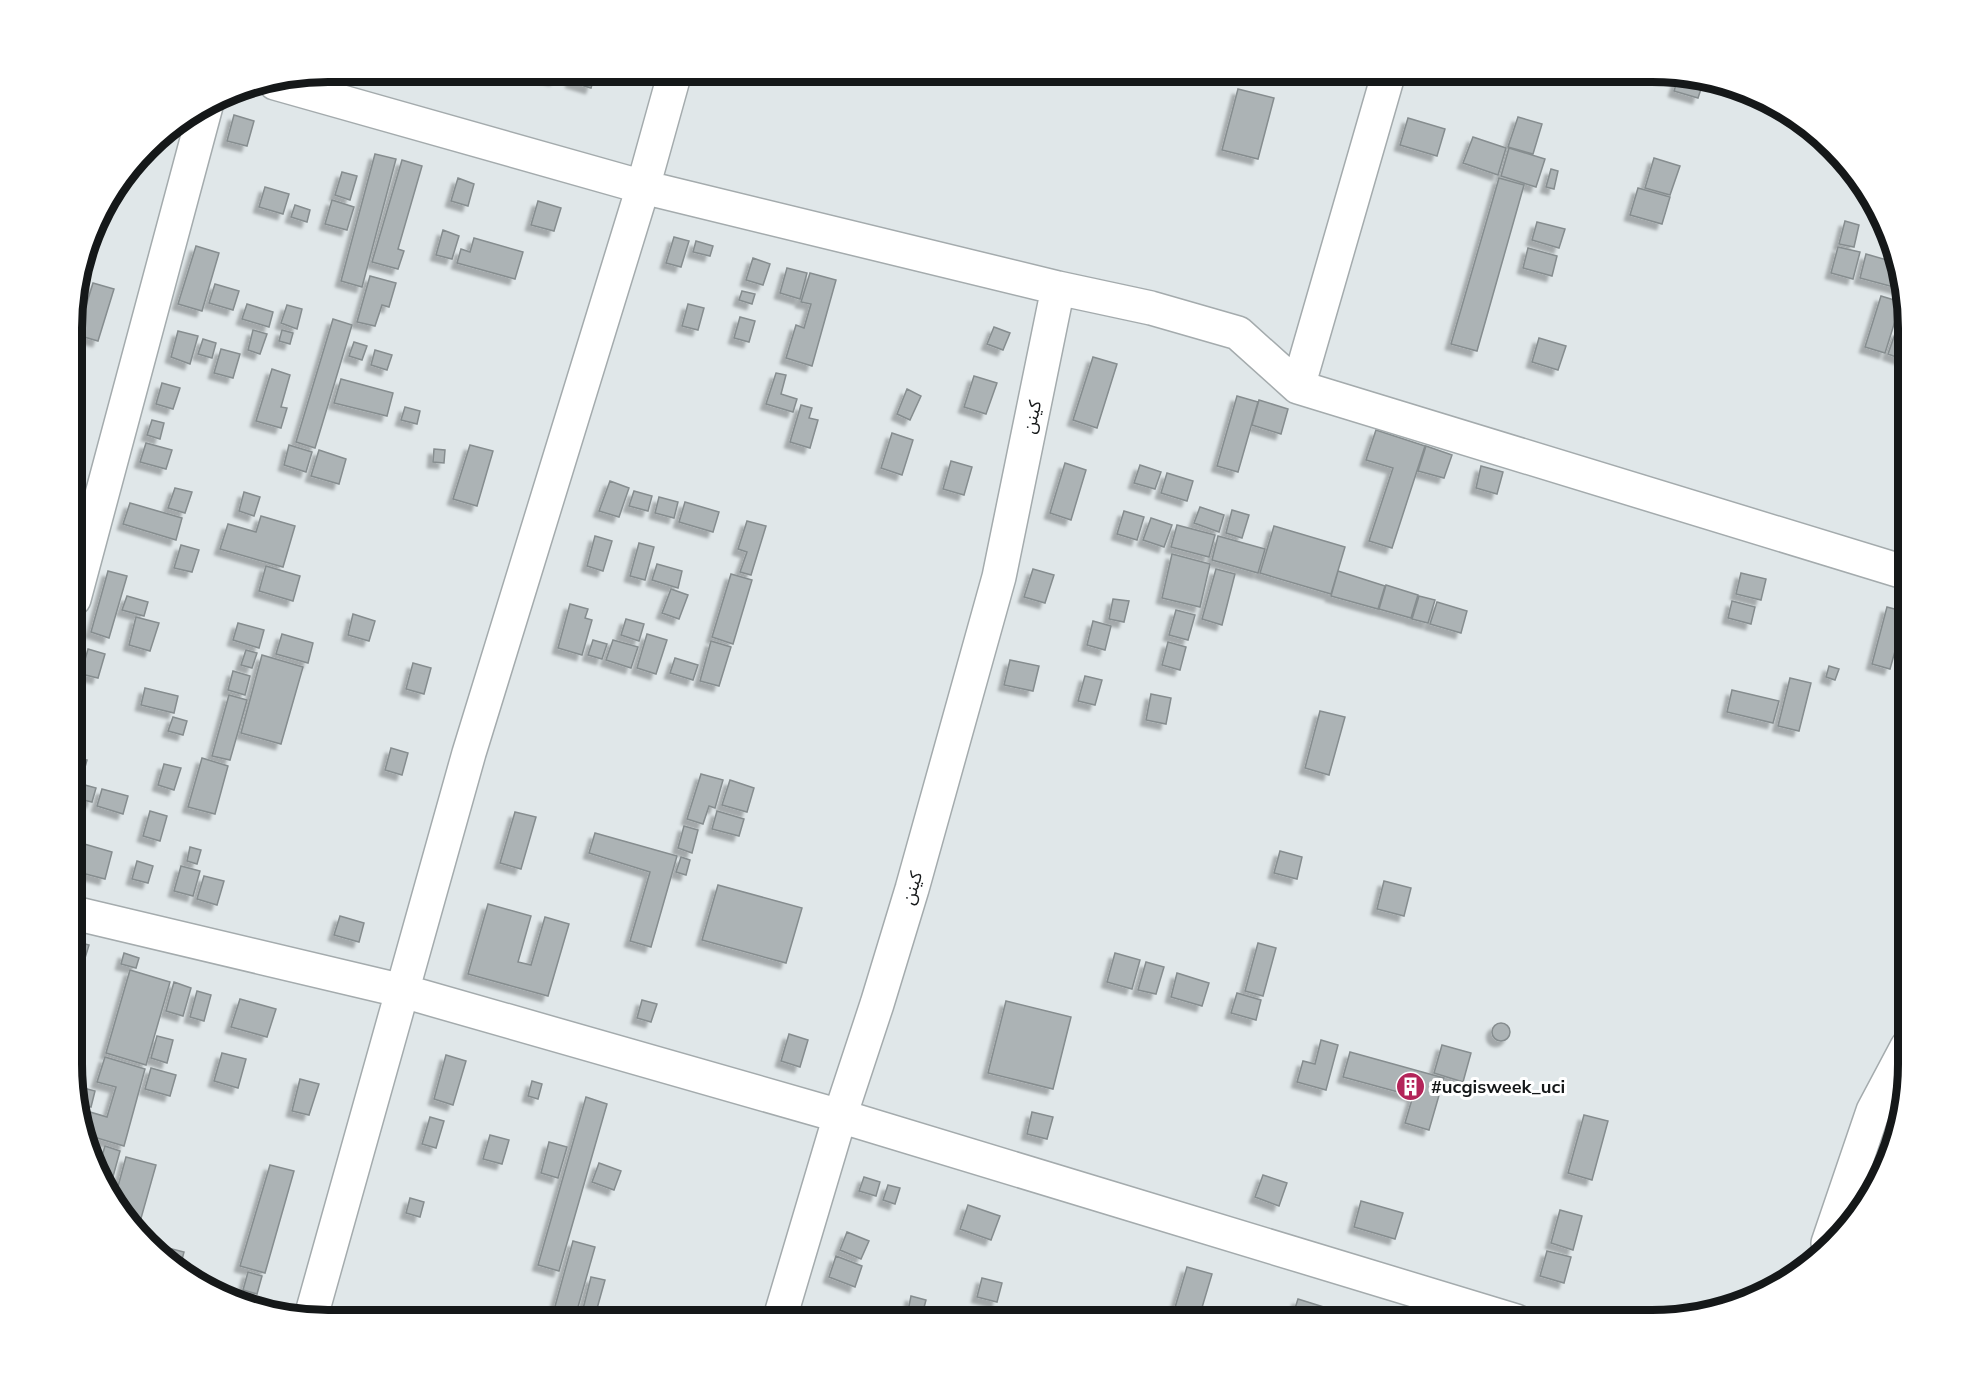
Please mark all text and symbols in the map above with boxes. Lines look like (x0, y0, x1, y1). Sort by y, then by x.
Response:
street label: كينن (1017, 398, 1046, 436)
street label: كينن (896, 868, 927, 907)
building icon: #ucgisweek_uci (1394, 1071, 1426, 1103)
place label: #ucgisweek_uci (1431, 1075, 1565, 1098)

